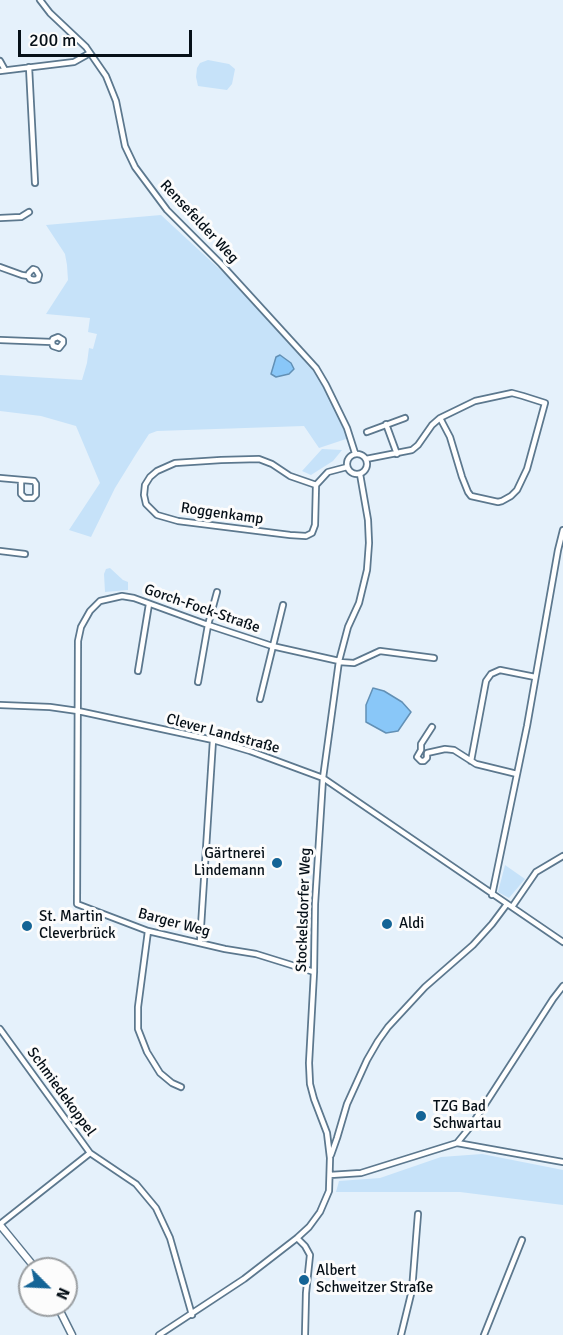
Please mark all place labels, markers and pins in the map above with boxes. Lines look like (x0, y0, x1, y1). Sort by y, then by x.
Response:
place label: Gärtnerei Lindemann (194, 845, 265, 880)
marker: Gärtnerei Lindemann (270, 856, 284, 870)
place label: St. Martin Cleverbrück (39, 908, 115, 943)
place label: Aldi (399, 915, 424, 933)
marker: Aldi (380, 917, 394, 931)
marker: St. Martin Cleverbrück (20, 919, 34, 933)
place label: TZG Bad Schwartau (433, 1098, 502, 1133)
marker: TZG Bad Schwartau (414, 1109, 428, 1123)
place label: Albert Schweitzer Straße (316, 1262, 433, 1297)
marker: Albert Schweitzer Straße (297, 1273, 311, 1287)

